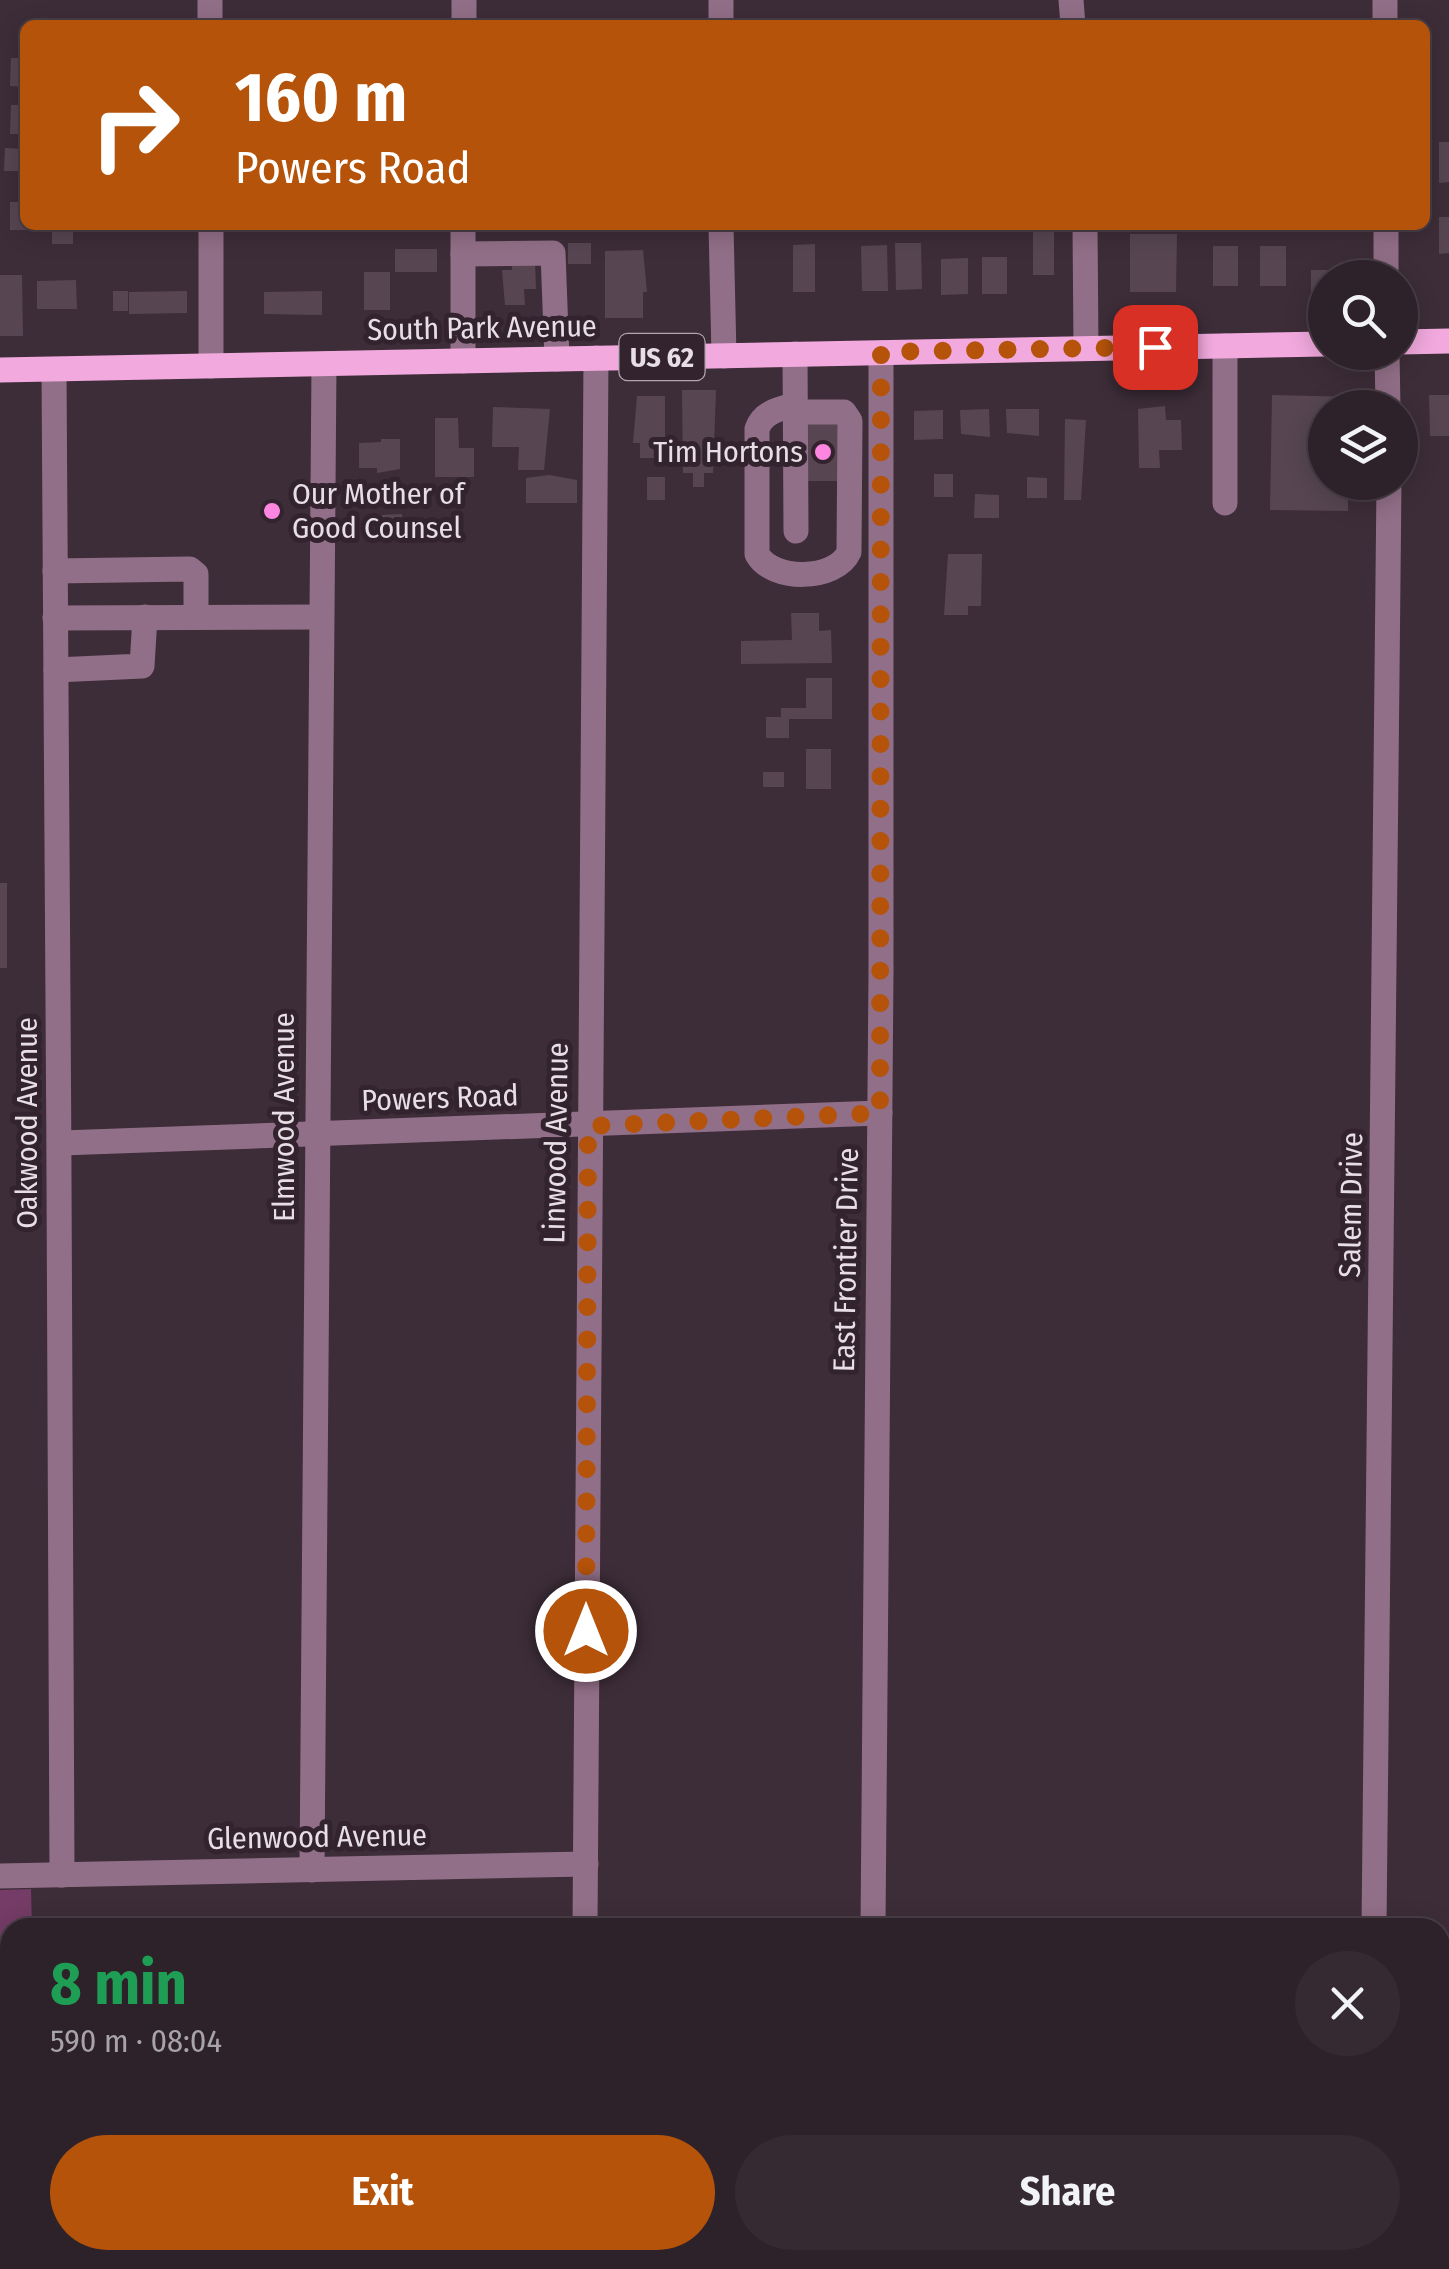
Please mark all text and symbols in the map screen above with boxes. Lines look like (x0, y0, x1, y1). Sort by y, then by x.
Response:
text: 160 m (235, 56, 407, 140)
icon: right (70, 60, 200, 190)
text: Powers Road (235, 141, 471, 195)
map controls (1308, 260, 1418, 500)
button: search (1308, 260, 1418, 370)
pin (1113, 305, 1198, 390)
street label: South Park Avenue (367, 308, 597, 348)
icon: arrive (1128, 320, 1183, 375)
road number: US 62 (620, 334, 704, 380)
button: layers (1308, 390, 1418, 500)
place label: Tim Hortons (653, 434, 803, 470)
marker: Tim Hortons (812, 441, 834, 463)
place label: Our Mother of Good Counsel (292, 476, 466, 546)
marker: Our Mother of Good Counsel (261, 500, 283, 522)
street label: Elmwood Avenue (266, 1012, 302, 1222)
street label: Oakwood Avenue (9, 1017, 45, 1229)
street label: Linwood Avenue (536, 1042, 576, 1244)
street label: Powers Road (361, 1077, 519, 1119)
street label: Salem Drive (1332, 1132, 1370, 1278)
street label: East Frontier Drive (826, 1147, 866, 1373)
position arrow (534, 1579, 638, 1683)
street label: Glenwood Avenue (207, 1817, 427, 1857)
text: 8 min (50, 1948, 187, 2020)
button: close (1295, 1951, 1400, 2056)
text: 590 m · 08:04 (50, 2022, 222, 2060)
button: Exit (50, 2135, 715, 2250)
button: Share (735, 2135, 1400, 2250)

